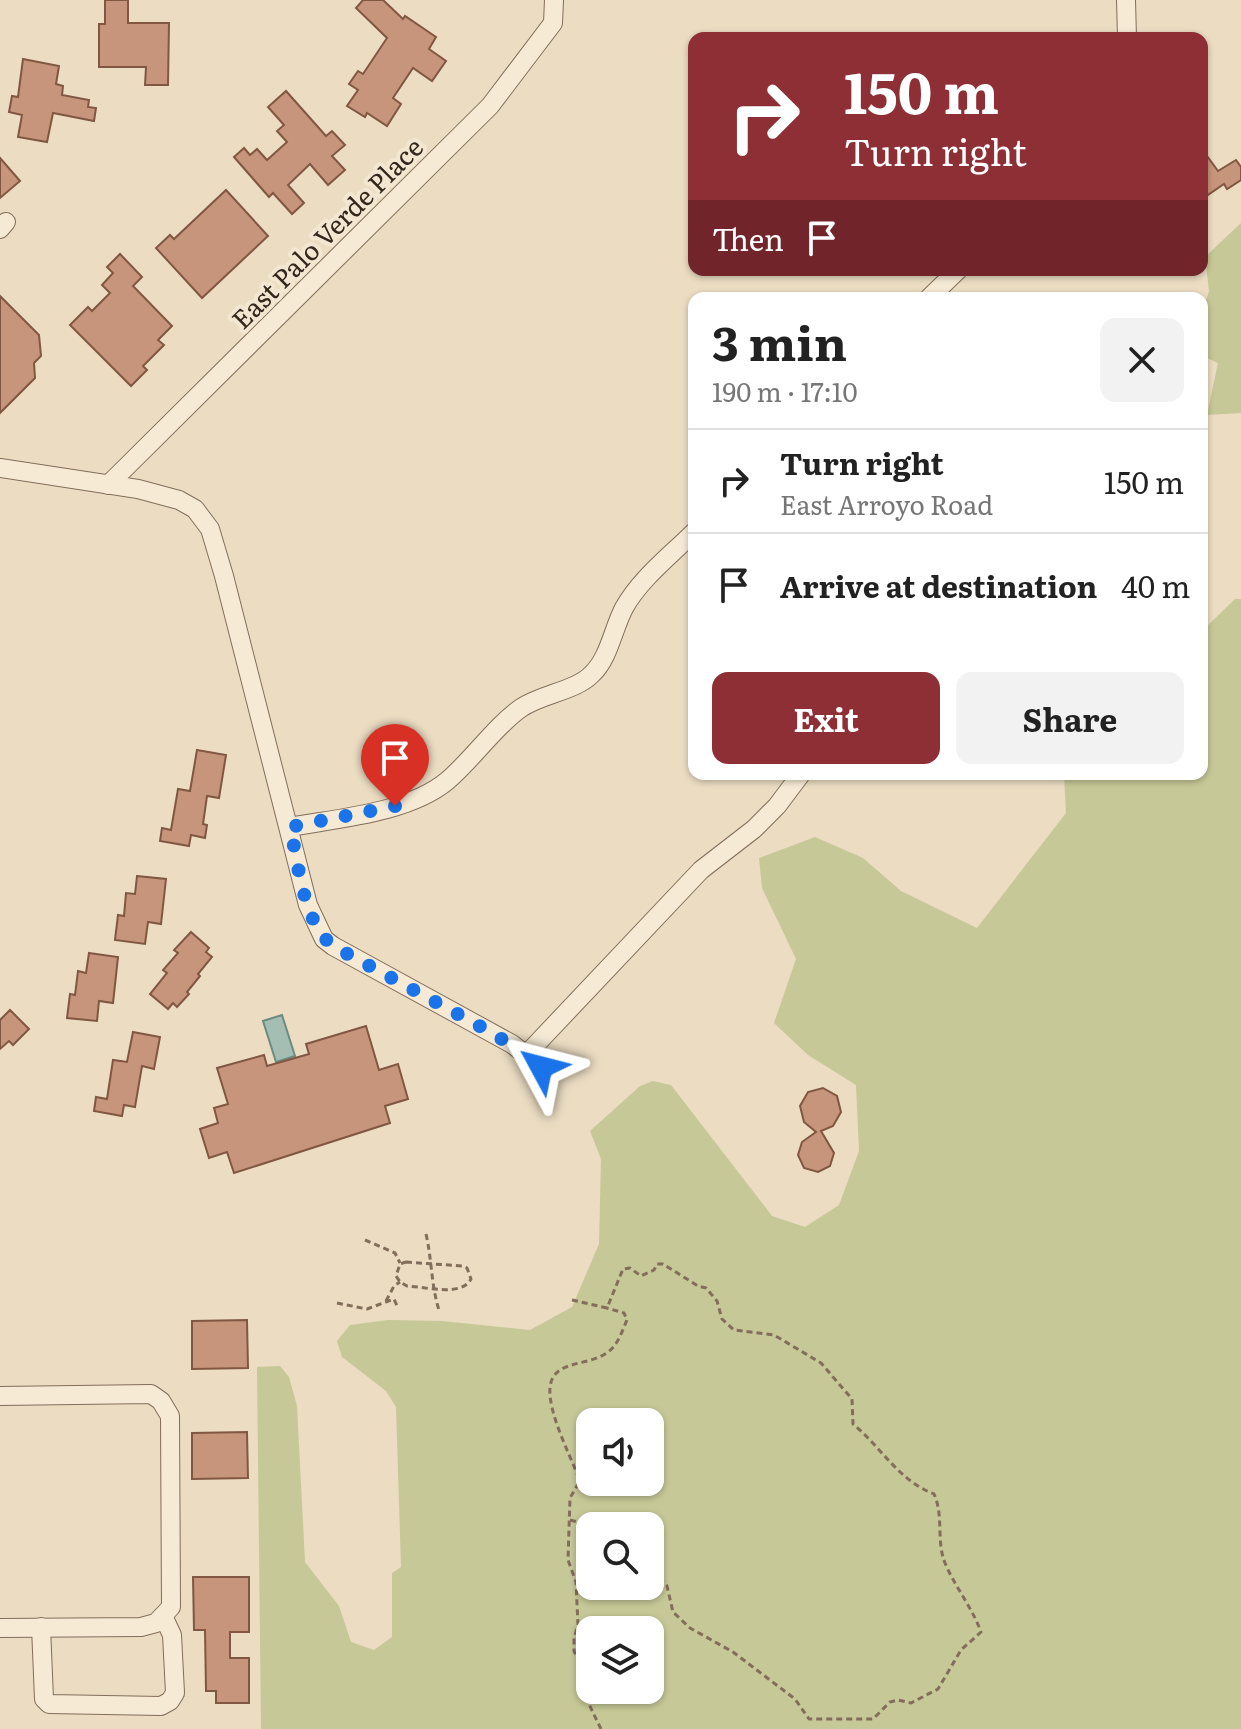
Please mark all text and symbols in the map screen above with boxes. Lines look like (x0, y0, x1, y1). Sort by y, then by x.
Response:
text: 150 m (844, 48, 999, 131)
icon: right (712, 64, 816, 168)
text: Turn right (844, 124, 1027, 177)
street label: East Palo Verde Place (221, 127, 431, 337)
text: Then (712, 216, 784, 260)
icon: arrive (800, 216, 844, 260)
text: 3 min (712, 305, 847, 376)
button: close (1100, 318, 1184, 402)
text: 190 m · 17:10 (712, 371, 857, 410)
text: Turn right (780, 440, 944, 484)
icon: right (712, 459, 756, 503)
text: 150 m (1104, 459, 1184, 503)
text: East Arroyo Road (780, 484, 993, 523)
icon: arrive (712, 563, 756, 607)
text: Arrive at destination (780, 563, 1097, 607)
text: 40 m (1121, 563, 1190, 607)
button: Exit (712, 672, 940, 764)
button: Share (956, 672, 1184, 764)
pin (361, 724, 429, 806)
icon: arrive (373, 736, 417, 780)
position arrow (499, 1025, 583, 1109)
map controls (576, 1408, 664, 1704)
button: sound (576, 1408, 664, 1496)
button: search (576, 1512, 664, 1600)
button: layers (576, 1616, 664, 1704)

